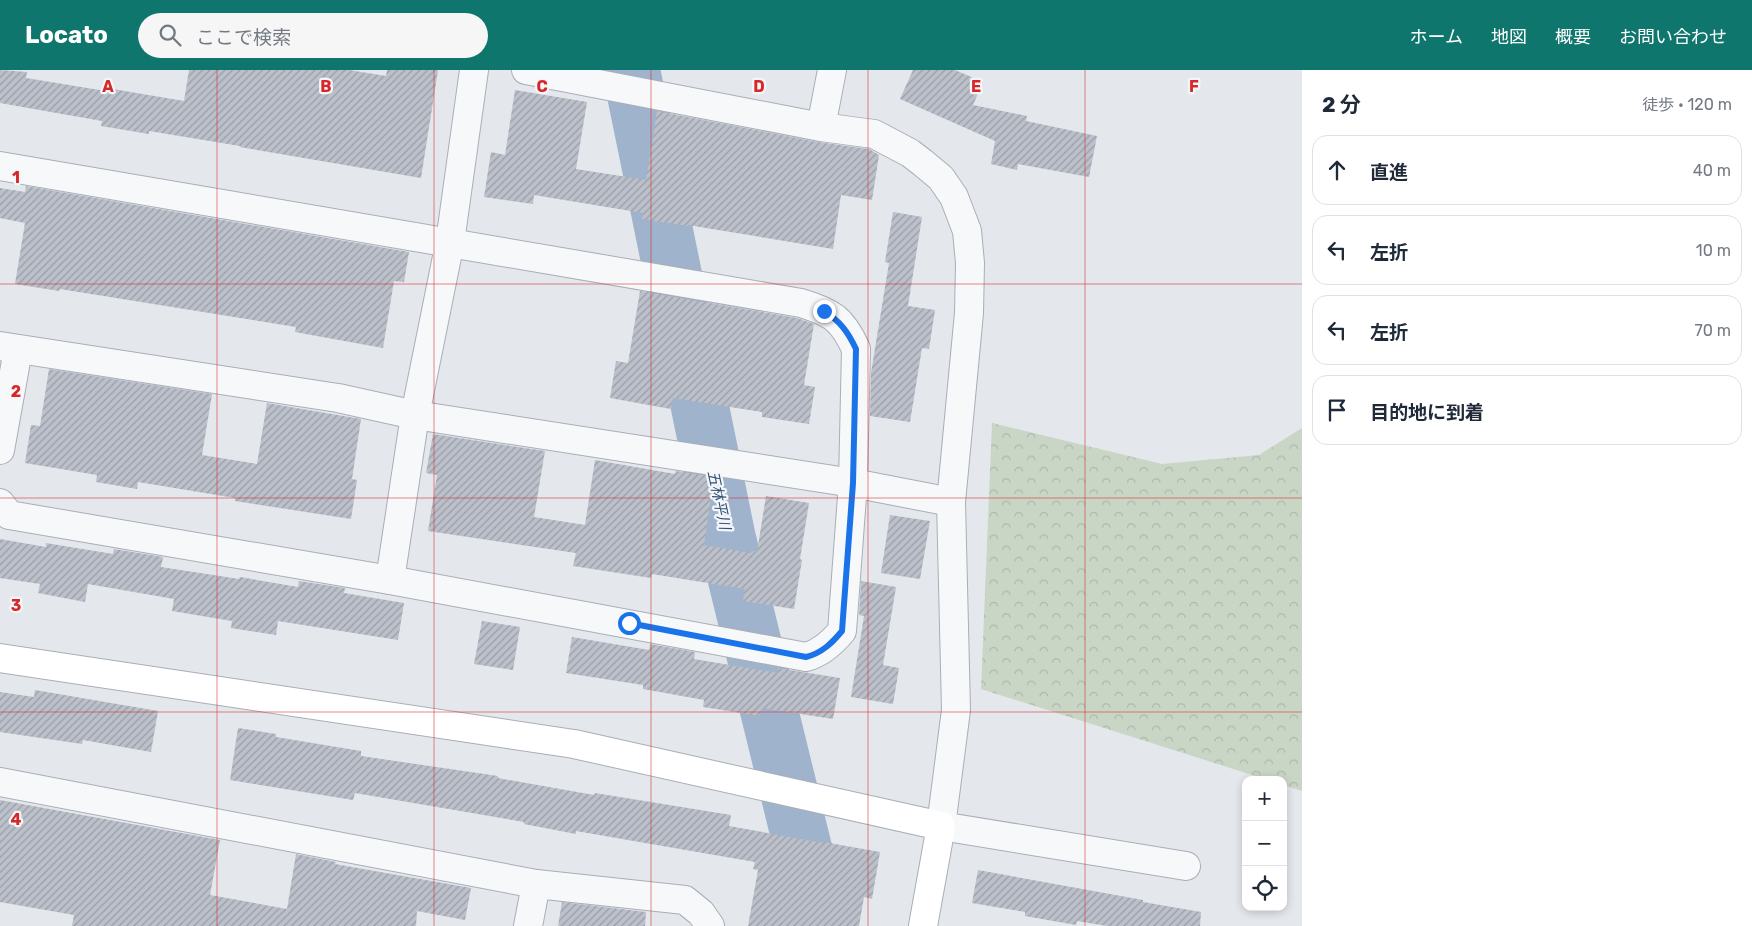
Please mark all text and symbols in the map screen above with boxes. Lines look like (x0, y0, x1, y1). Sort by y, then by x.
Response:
search box (138, 13, 488, 58)
text: Locato (25, 21, 108, 49)
icon: search (156, 21, 184, 49)
text: ここで検索 (196, 26, 291, 49)
text: ホーム (1410, 26, 1463, 48)
text: 地図 (1491, 26, 1527, 48)
text: 概要 (1555, 26, 1591, 48)
text: お問い合わせ (1619, 26, 1727, 48)
text: A (102, 77, 114, 96)
text: B (320, 77, 332, 96)
text: C (536, 77, 548, 96)
text: D (753, 77, 765, 96)
text: E (971, 77, 981, 96)
text: F (1189, 77, 1199, 96)
text: 2 分 (1322, 92, 1361, 117)
text: 徒歩 · 120 m (1642, 95, 1732, 114)
icon: ahead (1323, 156, 1351, 184)
text: 直進 (1370, 161, 1408, 184)
text: 40 m (1693, 161, 1731, 180)
text: 1 (12, 168, 20, 187)
icon: left (1323, 236, 1351, 264)
text: 左折 (1370, 241, 1408, 264)
text: 10 m (1696, 241, 1731, 260)
route end (813, 300, 836, 323)
icon: left (1323, 316, 1351, 344)
text: 左折 (1370, 321, 1408, 344)
text: 70 m (1694, 321, 1731, 340)
text: 2 (11, 382, 21, 401)
icon: arrive (1323, 396, 1351, 424)
text: 目的地に到着 (1370, 401, 1484, 424)
water label: 五林平川 (704, 469, 734, 533)
text: 3 (11, 596, 21, 615)
route start (618, 612, 641, 635)
map controls (1242, 776, 1287, 911)
button: + (1242, 776, 1287, 821)
text: 4 (11, 810, 22, 829)
button: − (1242, 821, 1287, 866)
button: locate (1242, 866, 1287, 911)

